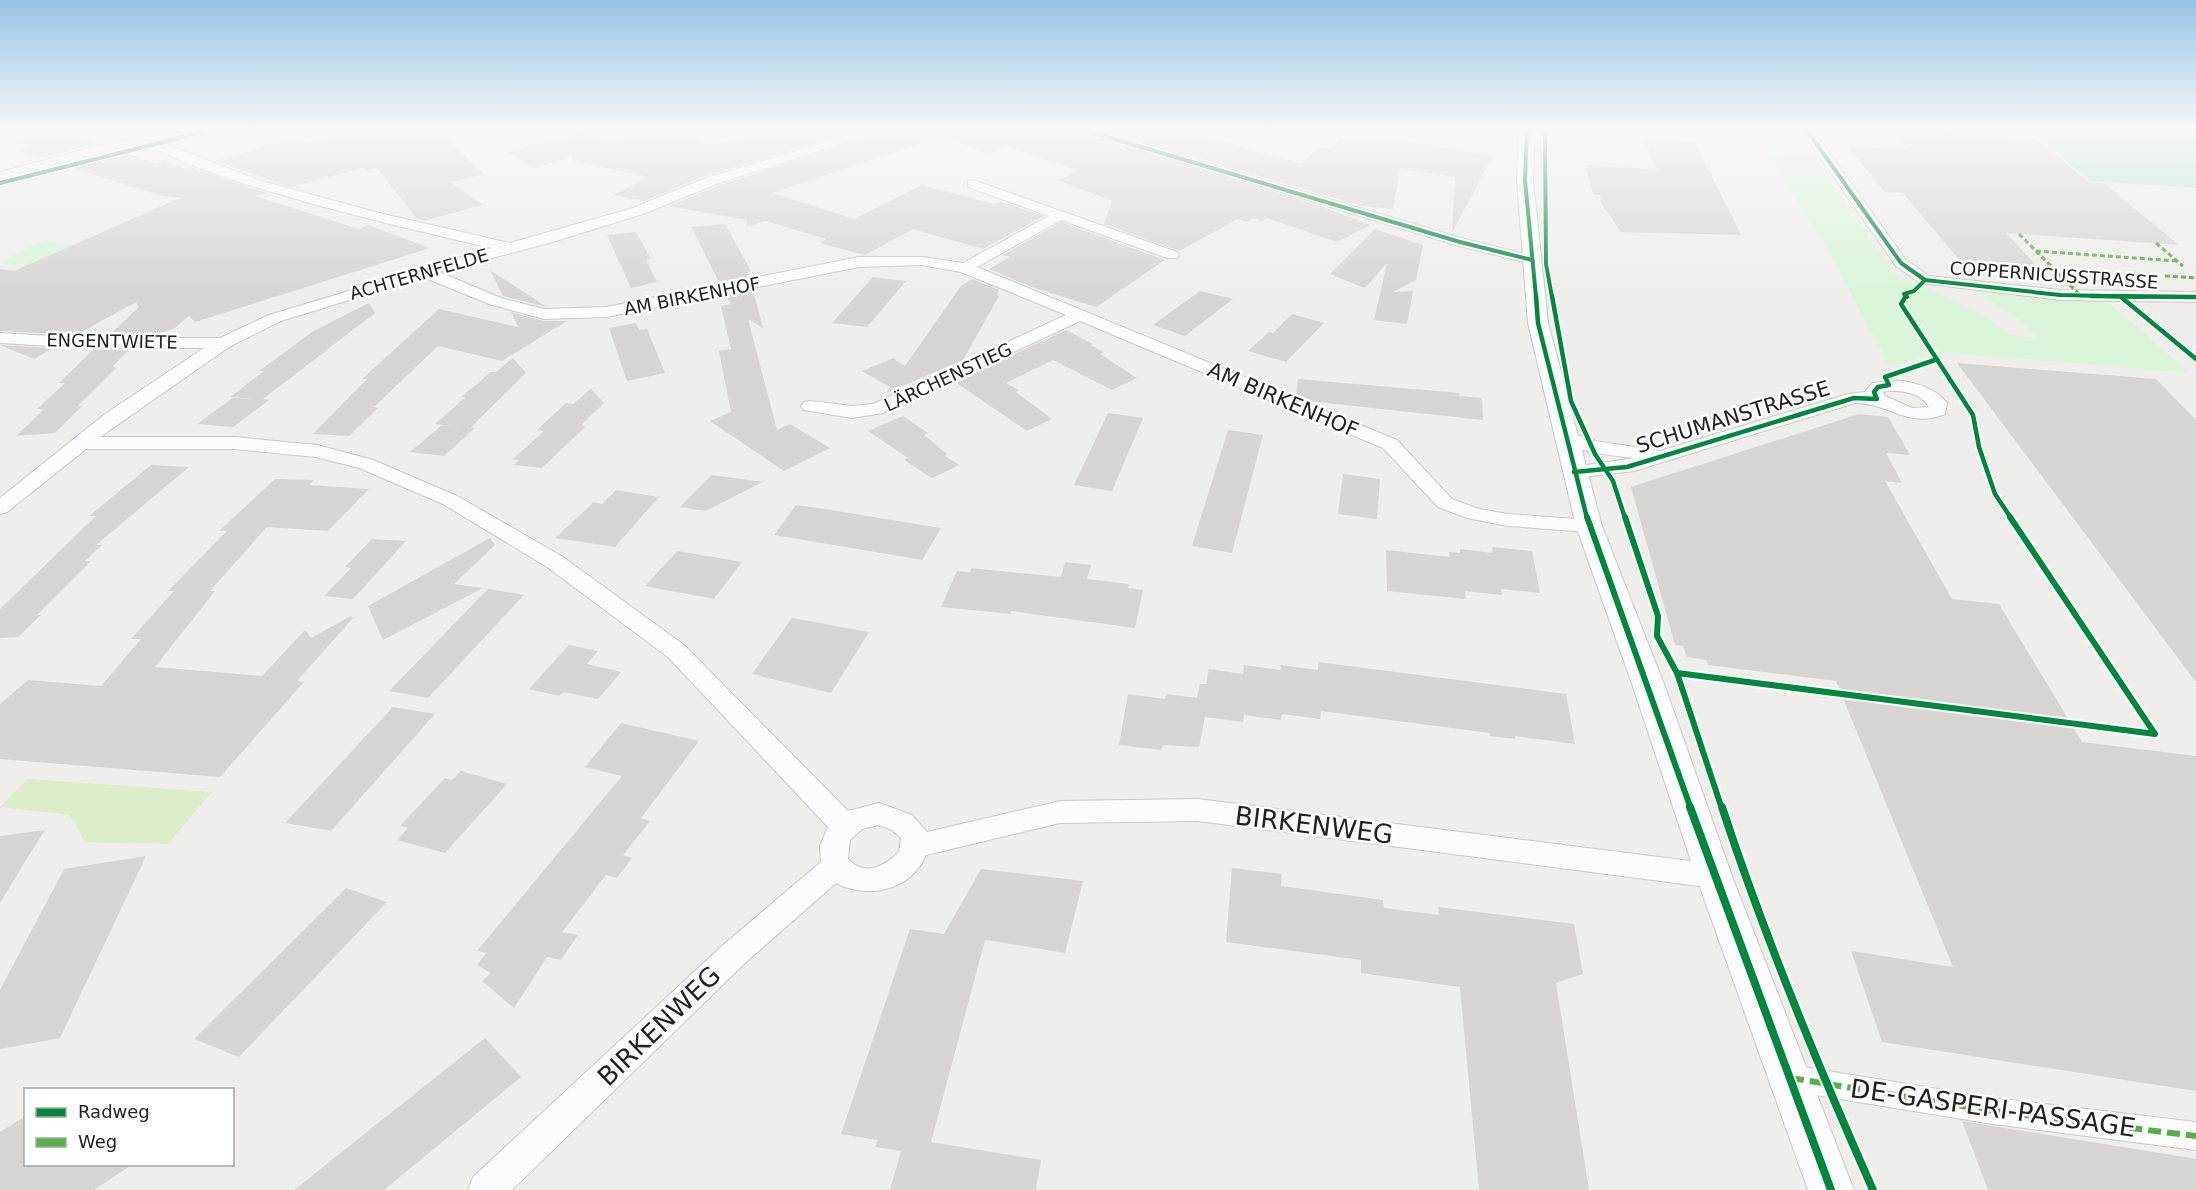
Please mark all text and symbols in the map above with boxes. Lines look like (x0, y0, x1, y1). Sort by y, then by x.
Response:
street label: ACHTERNFELDE (347, 244, 491, 304)
street label: COPPERNICUSSTRASSE (1949, 257, 2159, 293)
street label: AM BIRKENHOF (622, 272, 762, 320)
street label: ENGENTWIETE (46, 329, 178, 353)
street label: LÄRCHENSTIEG (881, 338, 1015, 416)
street label: AM BIRKENHOF (1204, 357, 1362, 443)
street label: SCHUMANSTRASSE (1633, 376, 1833, 458)
street label: BIRKENWEG (1233, 800, 1395, 850)
street label: BIRKENWEG (591, 960, 727, 1092)
street label: DE-GASPERI-PASSAGE (1848, 1073, 2138, 1143)
legend (24, 1088, 234, 1166)
text: Radweg (78, 1101, 150, 1122)
text: Weg (78, 1131, 117, 1152)

